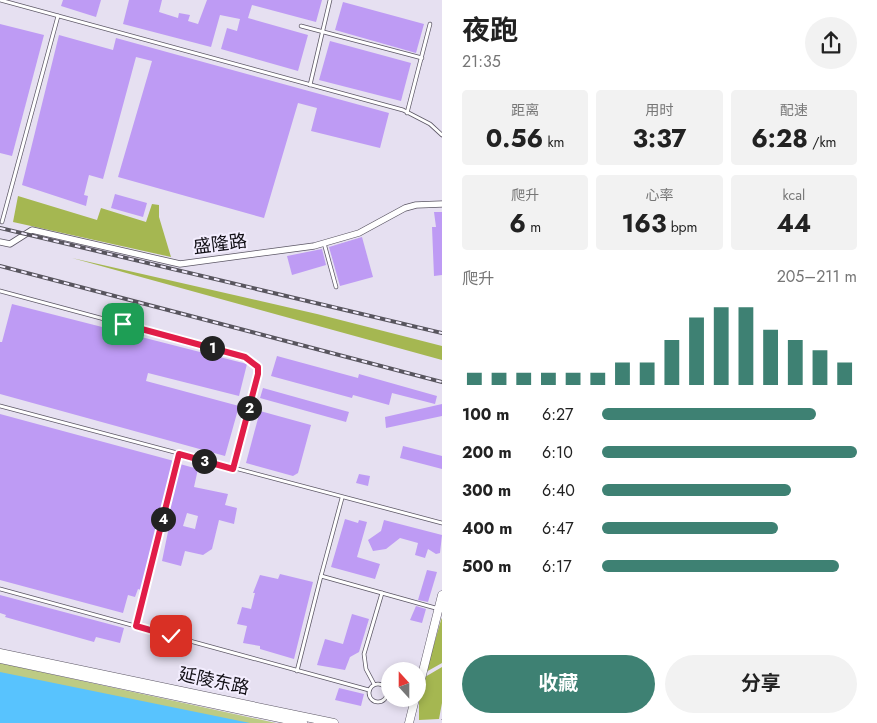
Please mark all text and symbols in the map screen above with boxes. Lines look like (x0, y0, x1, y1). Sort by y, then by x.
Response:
text: 夜跑 (462, 10, 518, 51)
button: share (805, 17, 857, 69)
text: 21:35 (462, 50, 501, 73)
text: 距离 (511, 100, 539, 120)
text: 用时 (645, 100, 673, 120)
text: 配速 (780, 100, 808, 120)
text: 0.56 (486, 120, 543, 156)
text: 3:37 (633, 120, 686, 156)
text: 6:28 (751, 120, 808, 156)
text: km (543, 132, 565, 152)
text: /km (808, 132, 837, 152)
text: 爬升 (511, 185, 539, 205)
text: 心率 (645, 185, 673, 205)
text: kcal (783, 185, 805, 205)
text: 6 (509, 205, 526, 241)
text: 163 (621, 205, 666, 241)
text: 44 (776, 205, 811, 241)
text: m (526, 217, 541, 237)
text: bpm (666, 217, 698, 237)
street label: 盛隆路 (192, 228, 248, 260)
text: 205–211 m (777, 265, 857, 288)
text: 爬升 (462, 267, 494, 290)
pin (102, 303, 144, 345)
icon: arrive (109, 310, 137, 338)
pin: 1 (200, 336, 224, 360)
text: 1 (209, 338, 216, 358)
pin: 2 (236, 396, 262, 420)
text: 2 (245, 398, 254, 418)
text: 100 m (462, 403, 509, 426)
text: 6:27 (542, 403, 574, 426)
text: 200 m (462, 441, 512, 464)
text: 6:10 (542, 441, 573, 464)
pin: 3 (192, 448, 216, 474)
text: 3 (200, 451, 209, 471)
text: 300 m (462, 479, 511, 502)
text: 6:40 (542, 479, 575, 502)
pin: 4 (150, 506, 176, 532)
text: 4 (159, 509, 168, 529)
text: 400 m (462, 517, 512, 540)
text: 6:47 (542, 517, 574, 540)
text: 500 m (462, 555, 511, 578)
text: 6:17 (542, 555, 572, 578)
pin (150, 615, 192, 657)
icon: check (157, 622, 185, 650)
button: 收藏 (462, 655, 655, 713)
button: 分享 (665, 655, 857, 713)
street label: 延陵东路 (176, 661, 252, 701)
north arrow (381, 662, 426, 708)
map controls (381, 662, 426, 707)

